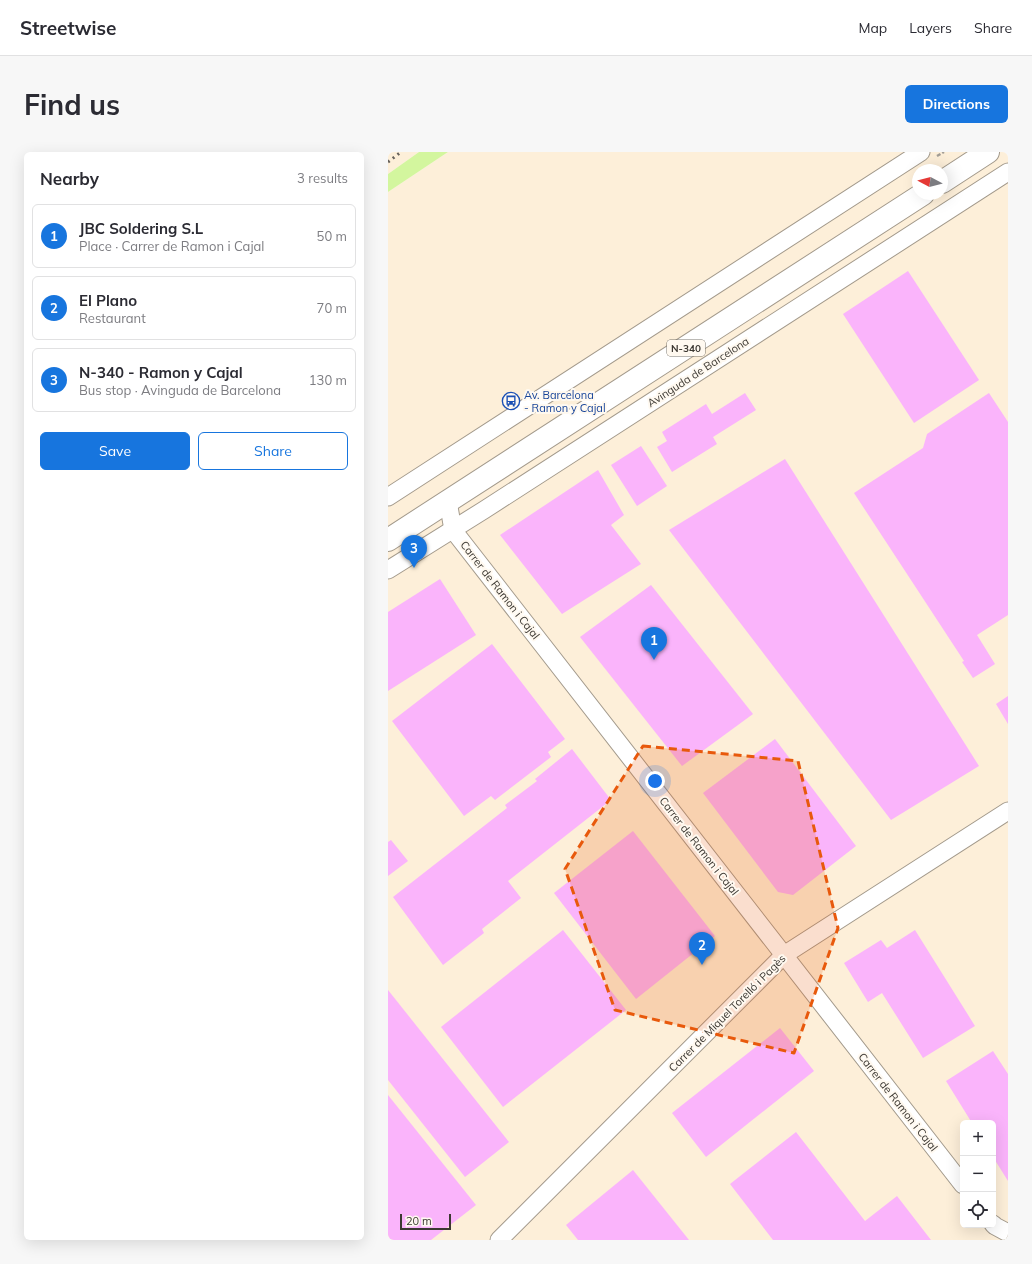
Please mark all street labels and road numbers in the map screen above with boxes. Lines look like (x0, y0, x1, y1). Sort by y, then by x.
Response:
street label: Avinguda de Barcelona (645, 334, 751, 410)
road number: N-340 (667, 340, 705, 356)
street label: Carrer de Ramon i Cajal (457, 538, 543, 642)
street label: Carrer de Ramon i Cajal (656, 794, 742, 898)
street label: Carrer de Miquel Torelló i Pagès (665, 951, 789, 1075)
street label: Carrer de Ramon i Cajal (855, 1050, 941, 1154)

